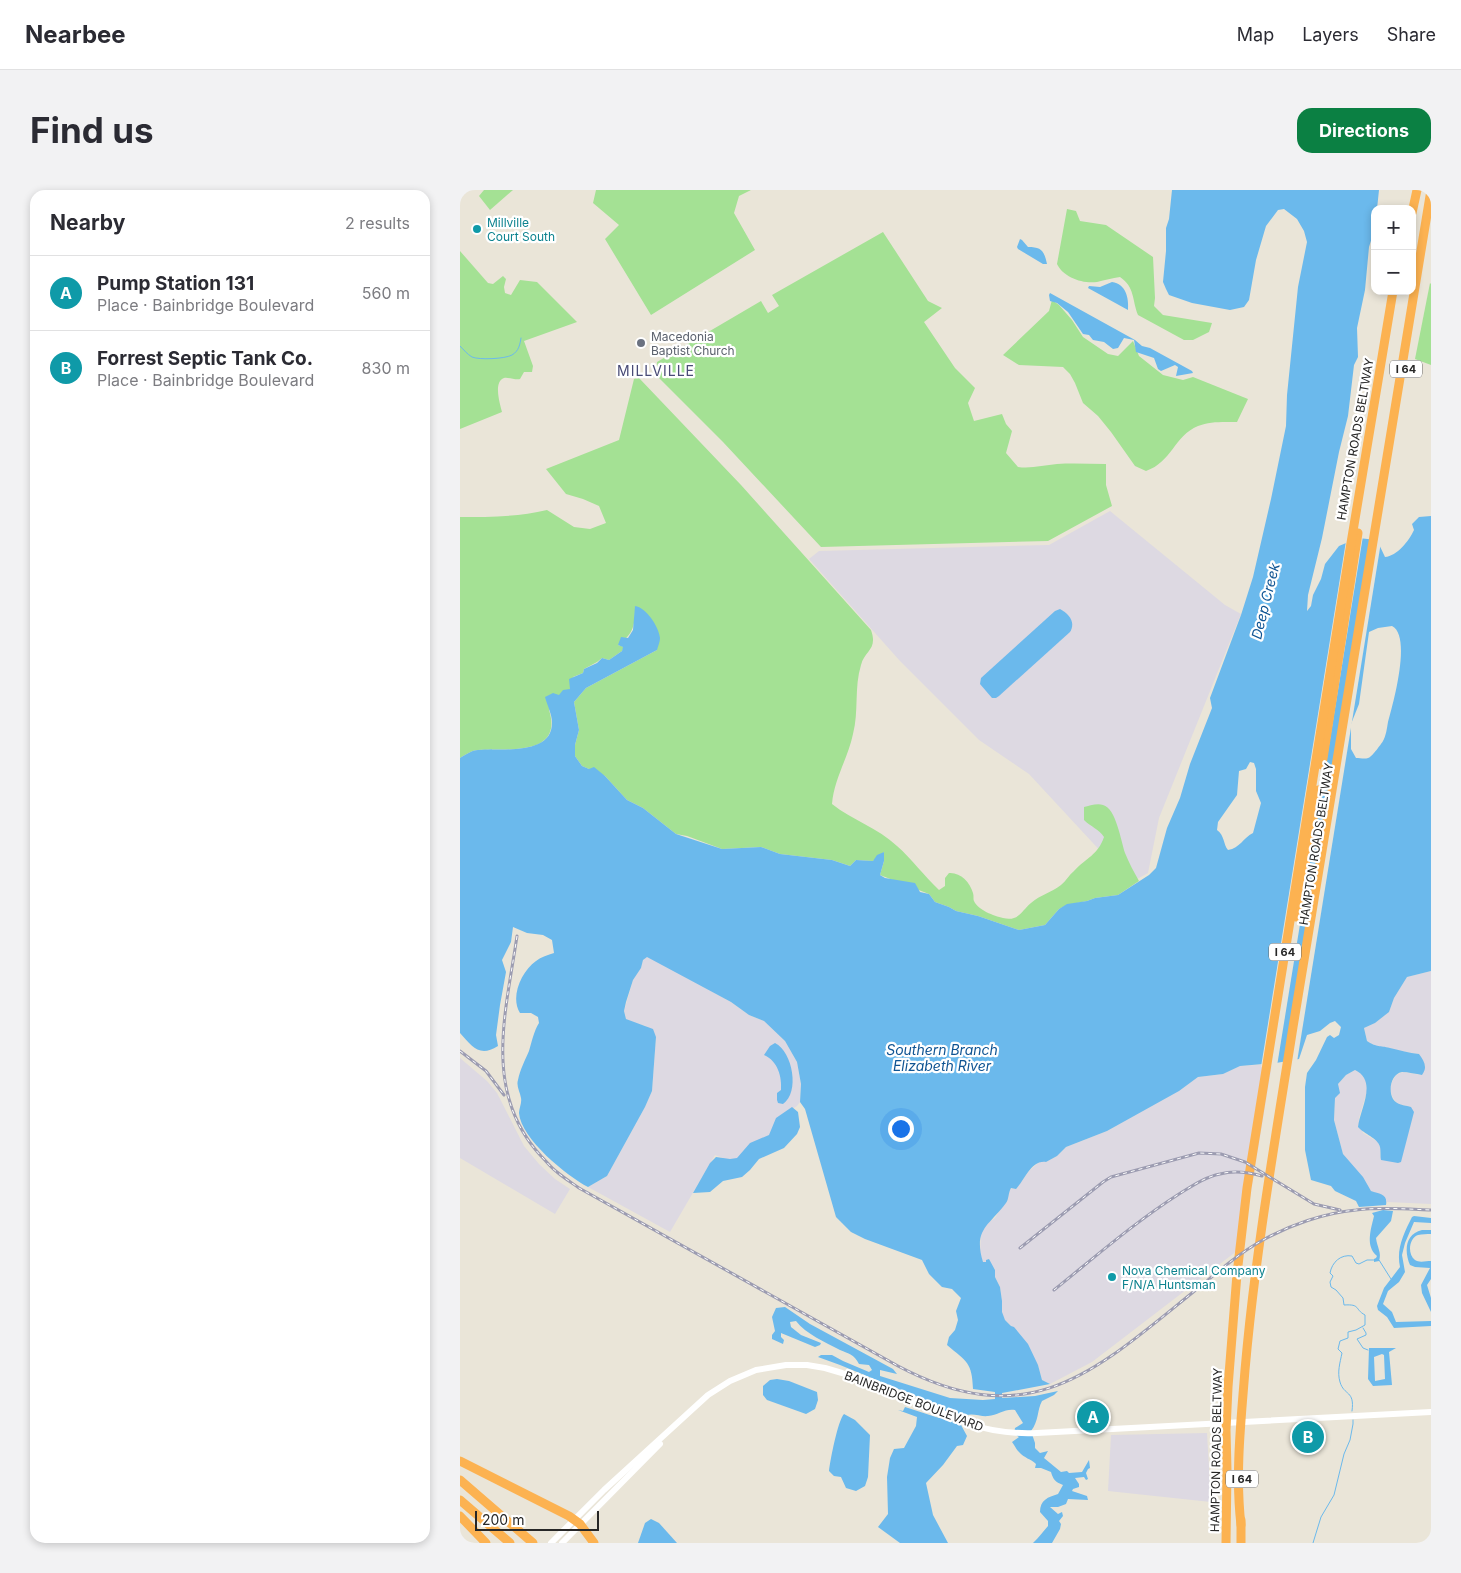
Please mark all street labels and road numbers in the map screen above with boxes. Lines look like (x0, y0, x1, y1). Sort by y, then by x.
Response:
street label: HAMPTON ROADS BELTWAY (1333, 357, 1377, 521)
road number: I 64 (1390, 360, 1422, 378)
street label: HAMPTON ROADS BELTWAY (1296, 762, 1336, 926)
road number: I 64 (1269, 944, 1301, 960)
street label: BAINBRIDGE BOULEVARD (842, 1368, 986, 1434)
street label: HAMPTON ROADS BELTWAY (1207, 1368, 1225, 1532)
road number: I 64 (1226, 1470, 1258, 1488)

